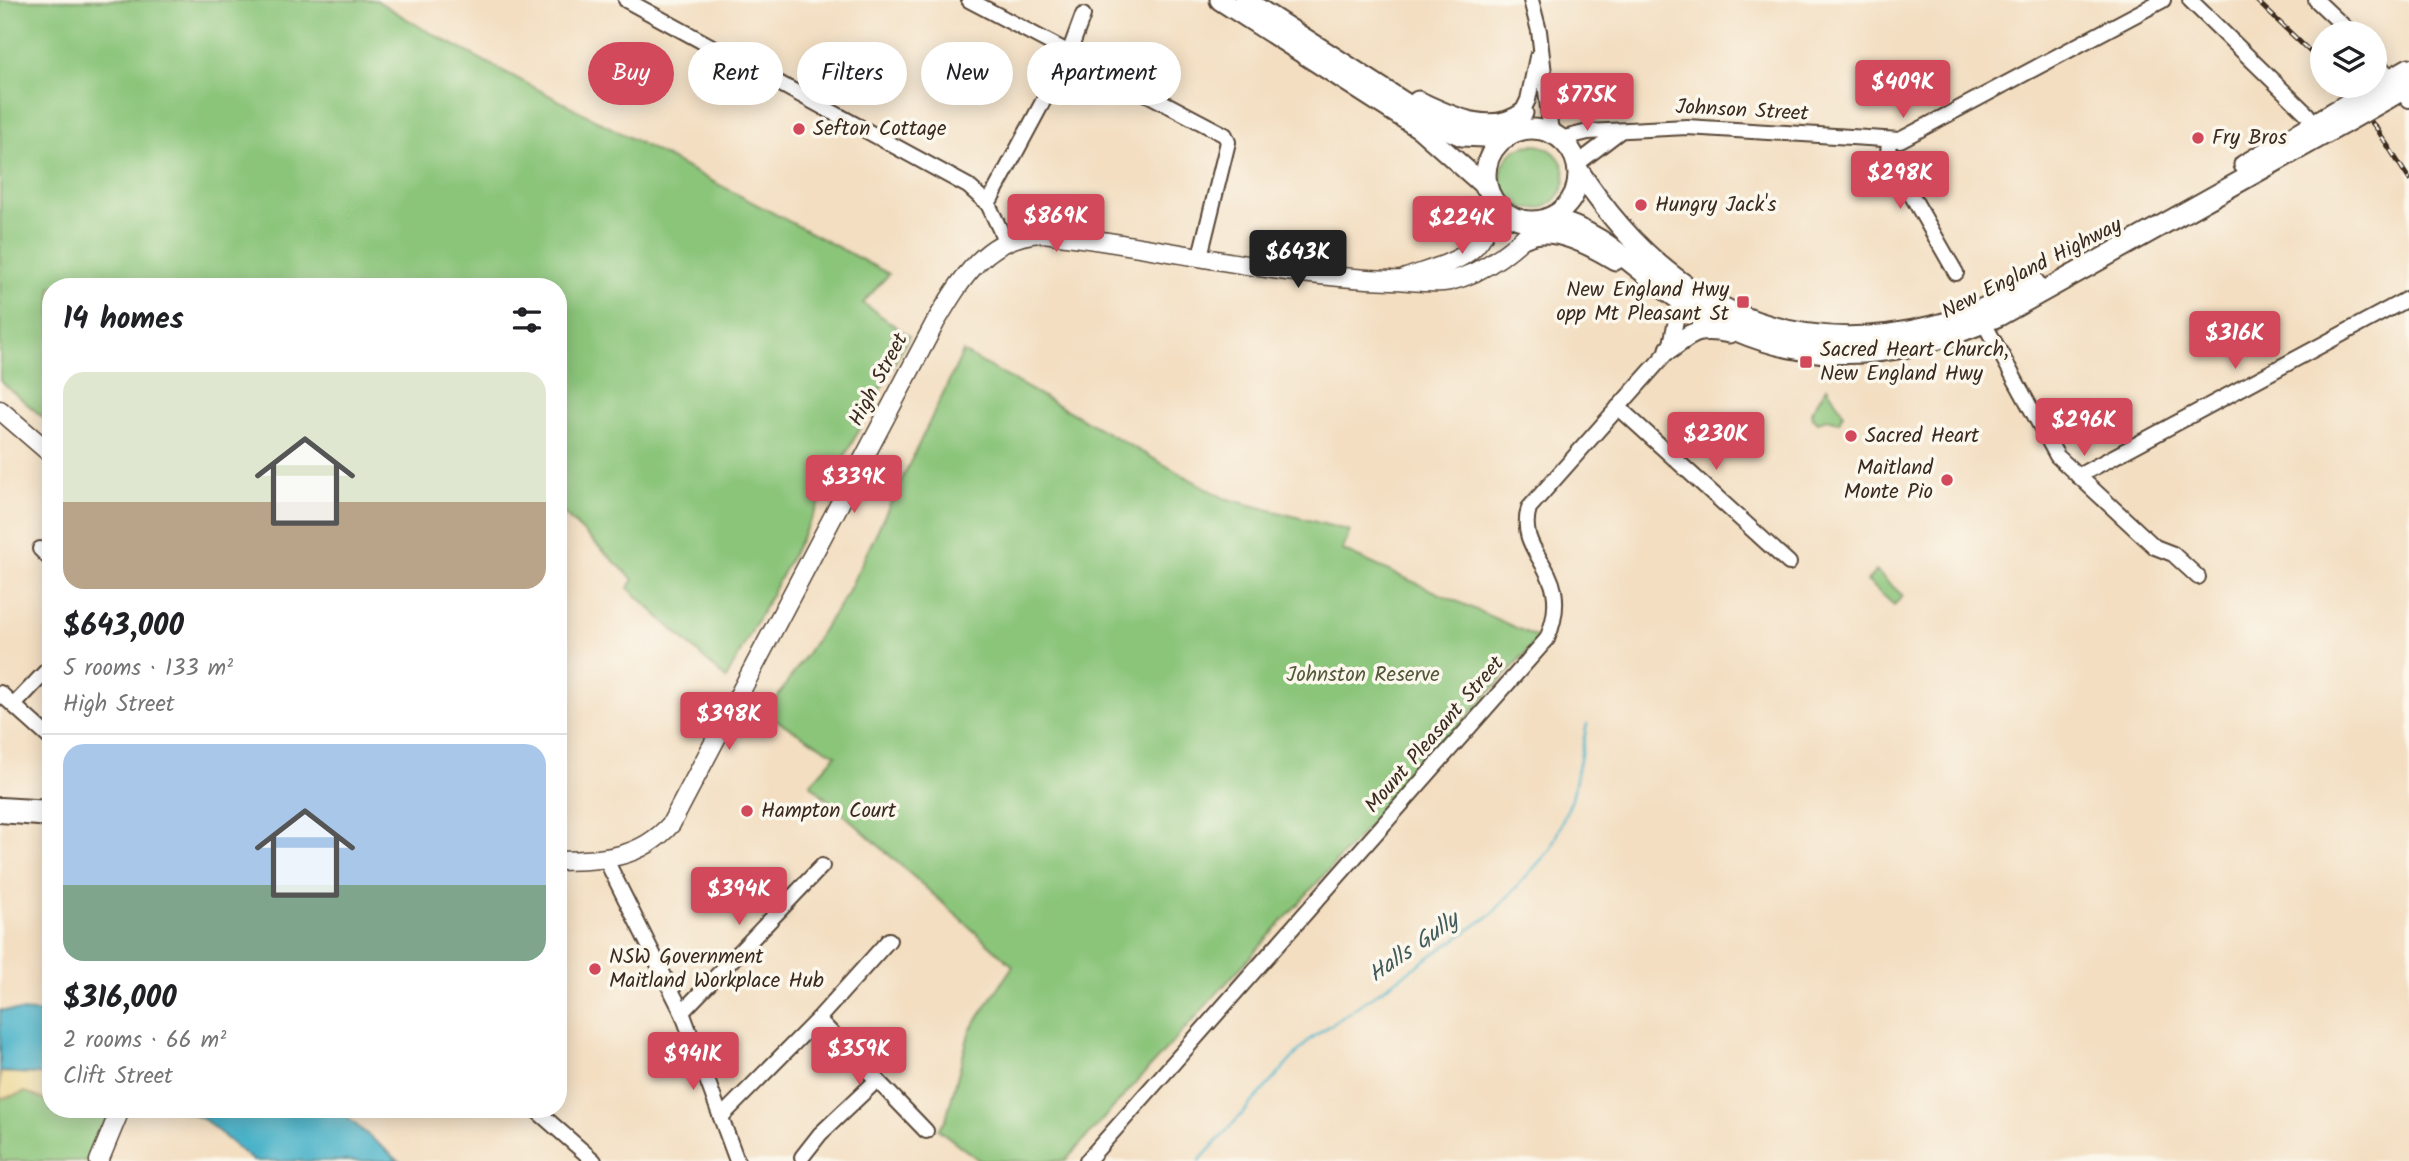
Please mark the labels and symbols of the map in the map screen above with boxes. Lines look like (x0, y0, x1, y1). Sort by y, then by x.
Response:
pin: $409K (1854, 60, 1952, 120)
pin: $775K (1538, 74, 1636, 133)
street label: Johnson Street (1675, 91, 1810, 131)
place label: Sefton Cottage (813, 113, 947, 146)
marker: Sefton Cottage (791, 121, 807, 137)
place label: Fry Bros (2212, 122, 2287, 155)
marker: Fry Bros (2190, 130, 2206, 146)
pin: $298K (1851, 152, 1949, 211)
place label: Hungry Jack's (1655, 189, 1776, 222)
pin: $869K (1007, 194, 1105, 254)
pin: $224K (1413, 196, 1511, 256)
marker: Hungry Jack's (1633, 197, 1649, 213)
street label: New England Highway (1936, 209, 2128, 329)
pin: $643K (1249, 230, 1347, 290)
place label: New England Hwy opp Mt Pleasant St (1556, 274, 1730, 331)
marker: New England Hwy opp Mt Pleasant St (1735, 294, 1751, 310)
pin: $316K (2186, 312, 2284, 371)
street label: High Street (840, 326, 918, 433)
place label: Sacred Heart Church, New England Hwy (1820, 334, 2009, 391)
marker: Sacred Heart Church, New England Hwy (1798, 354, 1814, 370)
pin: $296K (2035, 398, 2133, 458)
pin: $230K (1667, 412, 1765, 472)
place label: Sacred Heart (1865, 420, 1980, 453)
marker: Sacred Heart (1843, 428, 1859, 444)
place label: Maitland Monte Pio (1844, 452, 1934, 509)
pin: $339K (805, 456, 903, 515)
marker: Maitland Monte Pio (1939, 472, 1955, 488)
street label: Mount Pleasant Street (1357, 648, 1513, 821)
park label: Johnston Reserve (1286, 659, 1440, 692)
pin: $398K (680, 692, 778, 752)
place label: Hampton Court (761, 795, 897, 828)
marker: Hampton Court (739, 803, 755, 819)
pin: $394K (690, 867, 788, 927)
water label: Halls Gully (1361, 902, 1469, 992)
place label: NSW Government Maitland Workplace Hub (609, 941, 824, 998)
marker: NSW Government Maitland Workplace Hub (587, 961, 603, 977)
pin: $359K (810, 1028, 908, 1087)
pin: $941K (644, 1032, 742, 1092)

